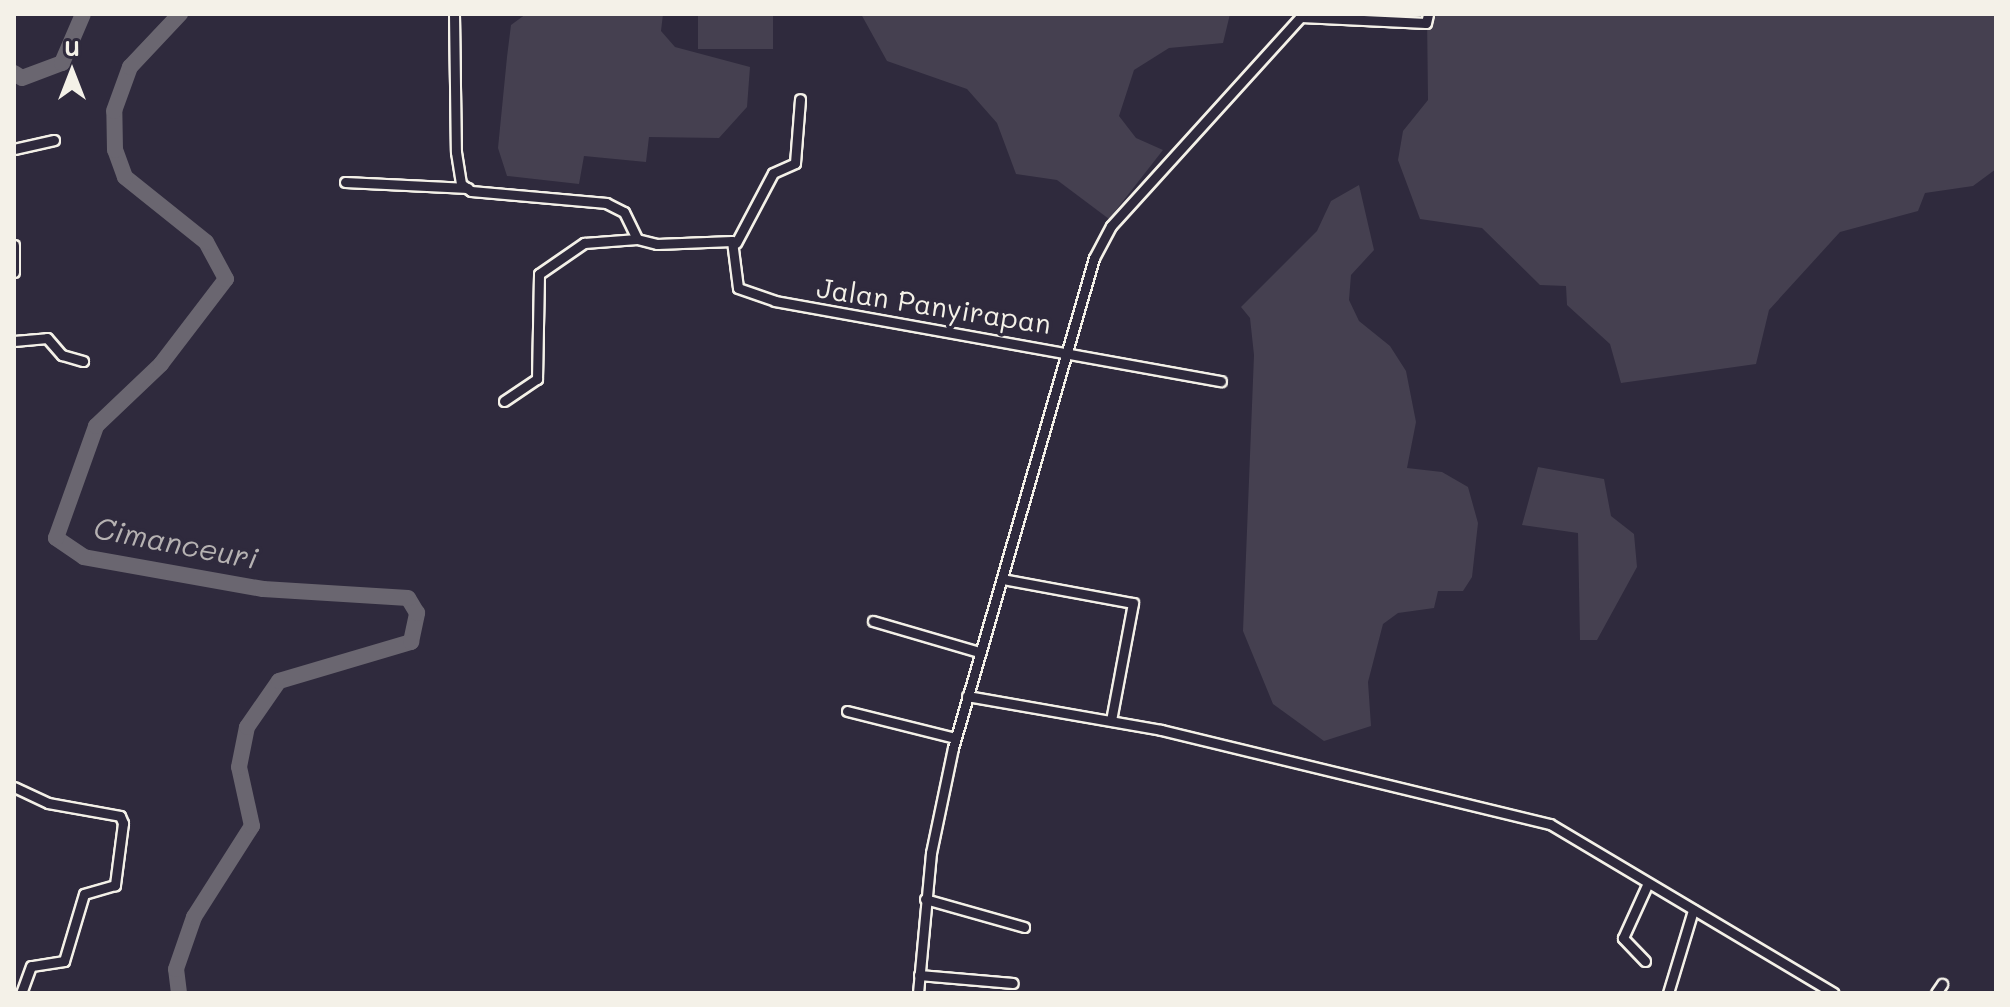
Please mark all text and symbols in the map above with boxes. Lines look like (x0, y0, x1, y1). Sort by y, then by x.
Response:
north arrow (32, 32, 112, 112)
text: U (64, 33, 80, 62)
street label: Jalan Panyirapan (814, 270, 1054, 340)
water label: Cimanceuri (91, 508, 261, 576)

